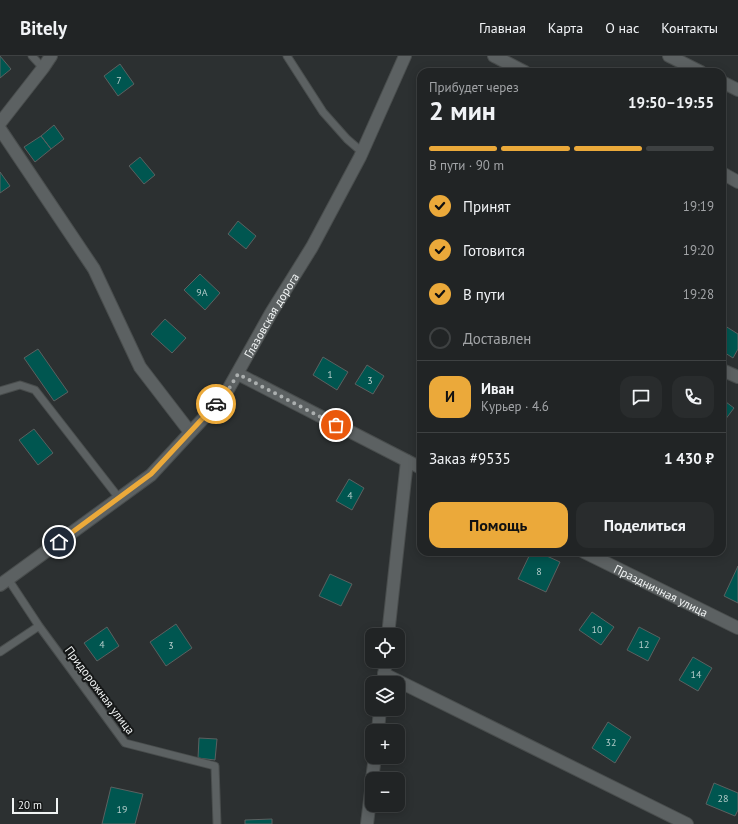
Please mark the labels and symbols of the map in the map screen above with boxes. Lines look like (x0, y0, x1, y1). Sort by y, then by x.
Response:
house number: 7 (116, 74, 122, 87)
street label: Глазовская дорога (240, 270, 302, 360)
house number: 9А (196, 286, 208, 299)
house number: 1 (327, 368, 333, 381)
house number: 3 (367, 374, 373, 387)
courier (196, 384, 236, 424)
pin (319, 408, 353, 442)
house number: 4 (347, 489, 353, 502)
pin (42, 525, 76, 559)
street label: Праздничная улица (612, 561, 711, 620)
house number: 8 (536, 565, 542, 578)
house number: 10 (592, 623, 603, 636)
house number: 4 (99, 638, 105, 651)
house number: 12 (639, 638, 649, 651)
house number: 3 (168, 639, 174, 652)
street label: Придорожная улица (62, 643, 138, 737)
house number: 14 (691, 668, 702, 681)
house number: 32 (606, 736, 616, 749)
house number: 28 (718, 792, 728, 805)
scale bar (12, 796, 58, 815)
house number: 19 (117, 803, 127, 816)

